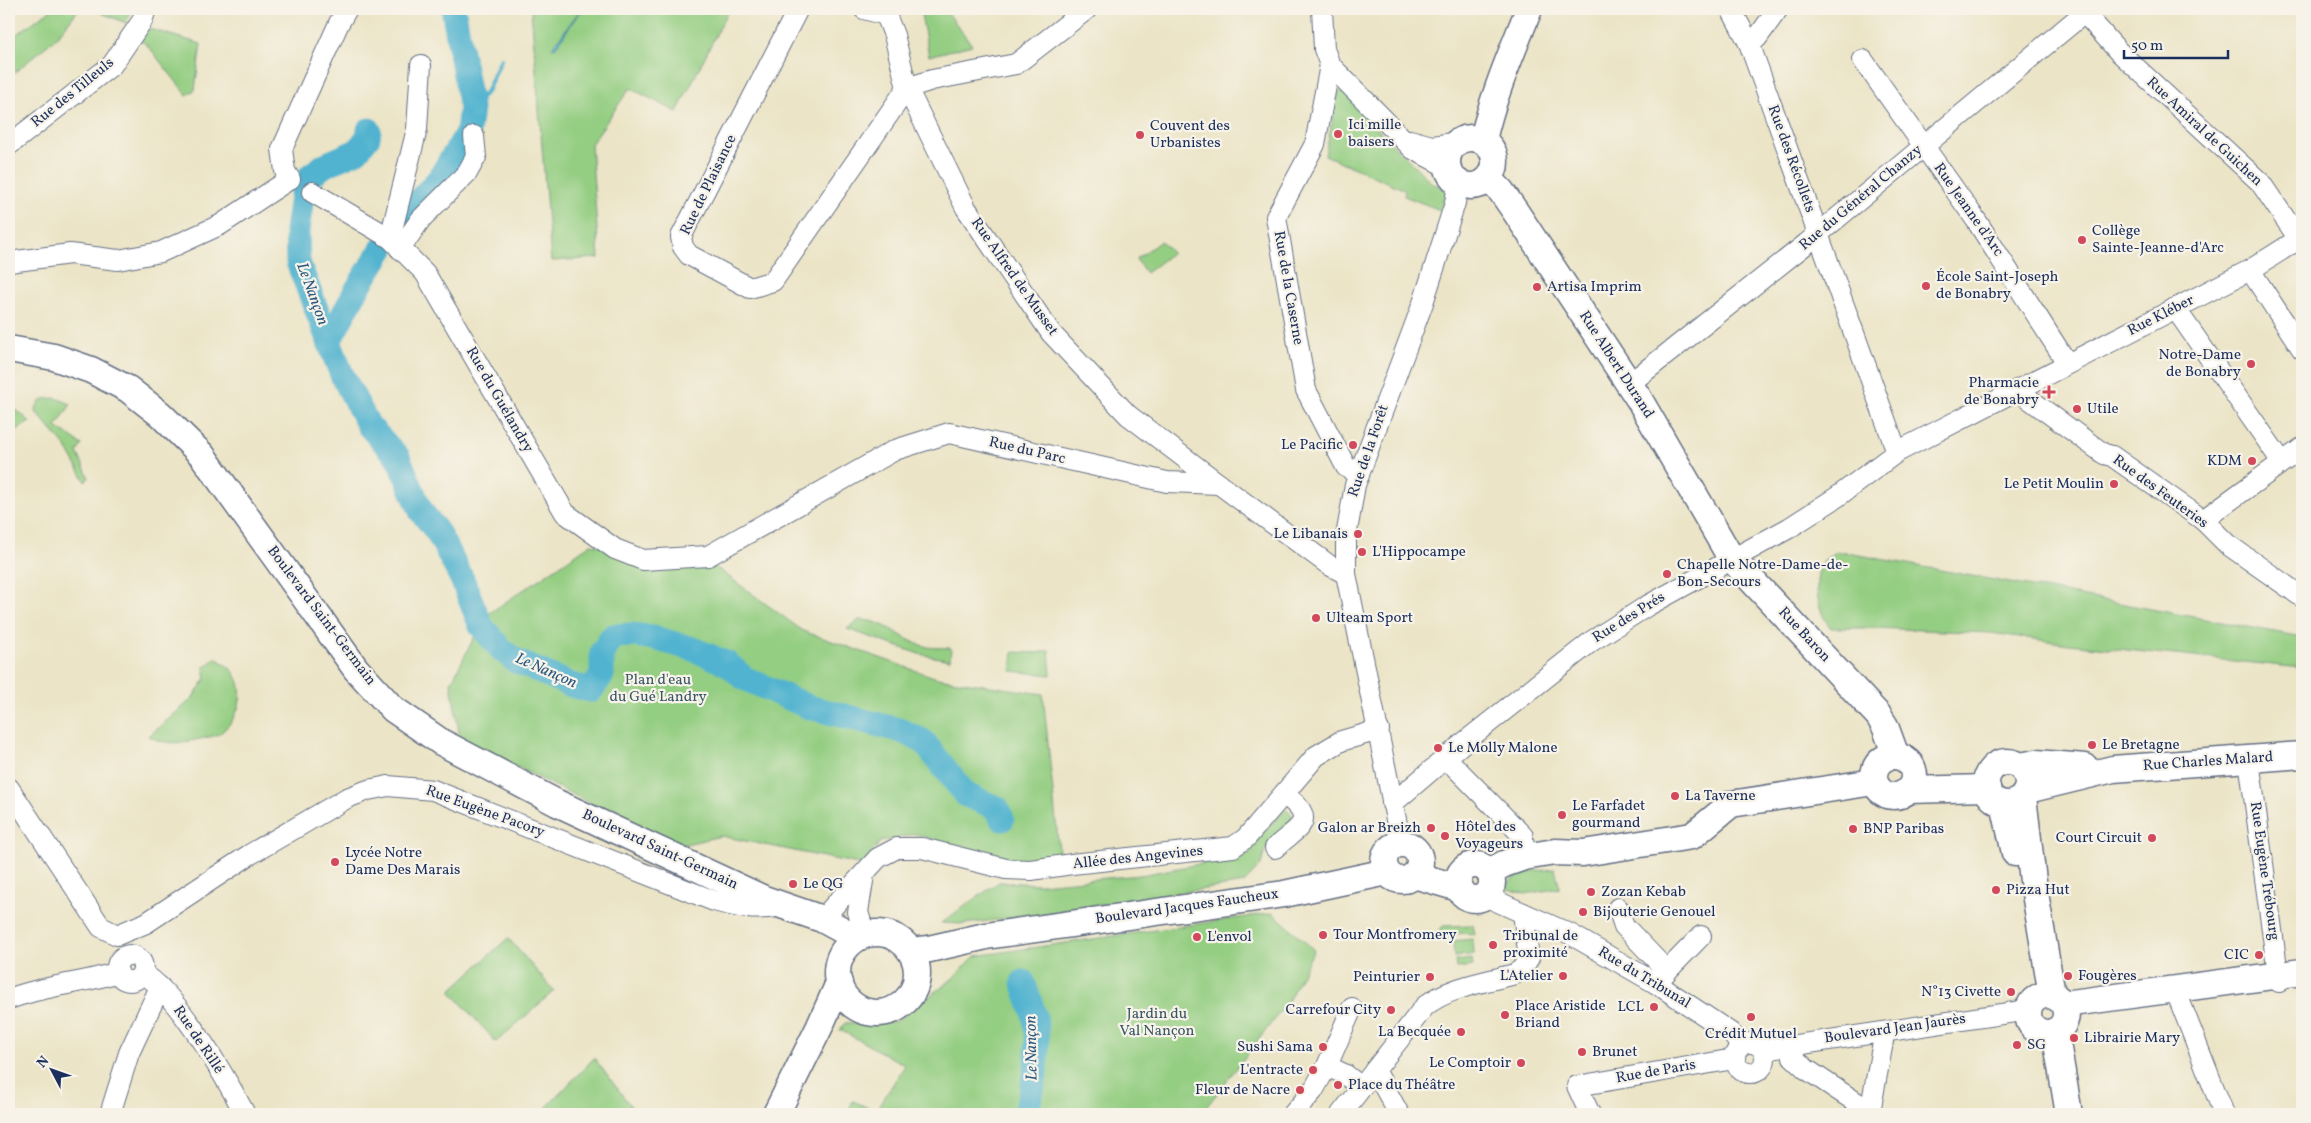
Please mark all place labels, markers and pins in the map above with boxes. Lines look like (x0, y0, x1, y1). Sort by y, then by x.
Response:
place label: Ici mille baisers (1348, 115, 1401, 153)
place label: Couvent des Urbanistes (1150, 116, 1230, 154)
marker: Ici mille baisers (1332, 128, 1344, 140)
marker: Couvent des Urbanistes (1134, 129, 1146, 141)
place label: Collège Sainte-Jeanne-d'Arc (2092, 221, 2224, 259)
marker: Collège Sainte-Jeanne-d'Arc (2076, 234, 2088, 246)
place label: École Saint-Joseph de Bonabry (1936, 267, 2059, 305)
place label: Artisa Imprim (1547, 277, 1642, 298)
marker: École Saint-Joseph de Bonabry (1920, 280, 1932, 292)
marker: Artisa Imprim (1531, 281, 1543, 293)
place label: Notre-Dame de Bonabry (2159, 345, 2241, 383)
marker: Notre-Dame de Bonabry (2245, 358, 2257, 370)
place label: Pharmacie de Bonabry (1964, 373, 2039, 411)
marker: Pharmacie de Bonabry (2043, 386, 2055, 398)
place label: Utile (2087, 399, 2119, 420)
marker: Utile (2071, 403, 2083, 415)
place label: Le Pacific (1281, 435, 1343, 456)
marker: Le Pacific (1347, 439, 1359, 451)
place label: KDM (2207, 451, 2242, 472)
marker: KDM (2246, 455, 2258, 467)
place label: Le Petit Moulin (2004, 474, 2104, 495)
marker: Le Petit Moulin (2108, 478, 2120, 490)
place label: Le Libanais (1274, 524, 1348, 545)
marker: Le Libanais (1352, 528, 1364, 540)
place label: L'Hippocampe (1372, 542, 1466, 563)
marker: L'Hippocampe (1356, 546, 1368, 558)
place label: Chapelle Notre-Dame-de- Bon-Secours (1677, 555, 1849, 593)
marker: Chapelle Notre-Dame-de- Bon-Secours (1661, 568, 1673, 580)
place label: Ulteam Sport (1326, 608, 1413, 629)
marker: Ulteam Sport (1310, 612, 1322, 624)
place label: Le Bretagne (2102, 735, 2180, 756)
place label: Le Molly Malone (1448, 738, 1558, 759)
marker: Le Bretagne (2086, 739, 2098, 751)
marker: Le Molly Malone (1432, 742, 1444, 754)
place label: La Taverne (1685, 786, 1756, 807)
marker: La Taverne (1669, 790, 1681, 802)
place label: Le Farfadet gourmand (1572, 796, 1645, 834)
marker: Le Farfadet gourmand (1556, 809, 1568, 821)
place label: Hôtel des Voyageurs (1455, 817, 1523, 855)
place label: Galon ar Breizh (1318, 818, 1421, 839)
place label: BNP Paribas (1863, 819, 1944, 840)
marker: Galon ar Breizh (1425, 822, 1437, 834)
marker: BNP Paribas (1847, 823, 1859, 835)
place label: Court Circuit (2056, 828, 2142, 849)
marker: Hôtel des Voyageurs (1439, 830, 1451, 842)
marker: Court Circuit (2146, 832, 2158, 844)
place label: Lycée Notre Dame Des Marais (345, 843, 460, 881)
marker: Lycée Notre Dame Des Marais (329, 856, 341, 868)
place label: Le QG (803, 874, 843, 895)
marker: Le QG (787, 878, 799, 890)
place label: Pizza Hut (2006, 880, 2070, 901)
place label: Zozan Kebab (1601, 882, 1686, 903)
marker: Pizza Hut (1990, 884, 2002, 896)
marker: Zozan Kebab (1585, 886, 1597, 898)
place label: Bijouterie Genouel (1593, 902, 1716, 923)
marker: Bijouterie Genouel (1577, 906, 1589, 918)
place label: Tour Montfromery (1333, 925, 1457, 946)
place label: Tribunal de proximité (1503, 926, 1578, 964)
place label: L'envol (1207, 927, 1252, 948)
marker: Tour Montfromery (1317, 929, 1329, 941)
marker: L'envol (1191, 931, 1203, 943)
marker: Tribunal de proximité (1487, 939, 1499, 951)
place label: CIC (2224, 945, 2249, 966)
marker: CIC (2253, 949, 2265, 961)
place label: L'Atelier (1500, 966, 1553, 987)
place label: Fougères (2078, 966, 2137, 987)
place label: Peinturier (1353, 967, 1420, 988)
marker: L'Atelier (1557, 970, 1569, 982)
marker: Fougères (2062, 970, 2074, 982)
marker: Peinturier (1424, 971, 1436, 983)
place label: N°13 Civette (1921, 982, 2001, 1003)
marker: N°13 Civette (2005, 986, 2017, 998)
place label: Place Aristide Briand (1515, 996, 1606, 1034)
place label: LCL (1617, 997, 1645, 1018)
place label: Carrefour City (1286, 1000, 1381, 1021)
marker: LCL (1648, 1001, 1660, 1013)
marker: Carrefour City (1385, 1004, 1397, 1016)
marker: Place Aristide Briand (1499, 1009, 1511, 1021)
marker: Crédit Mutuel (1745, 1011, 1757, 1023)
place label: La Becquée (1378, 1022, 1451, 1043)
place label: Crédit Mutuel (1705, 1024, 1797, 1045)
marker: La Becquée (1455, 1026, 1467, 1038)
place label: Librairie Mary (2084, 1028, 2180, 1049)
marker: Librairie Mary (2068, 1032, 2080, 1044)
place label: SG (2027, 1035, 2046, 1056)
place label: Sushi Sama (1237, 1037, 1313, 1058)
marker: SG (2011, 1039, 2023, 1051)
marker: Sushi Sama (1317, 1041, 1329, 1053)
place label: Brunet (1592, 1042, 1637, 1063)
marker: Brunet (1576, 1046, 1588, 1058)
place label: Le Comptoir (1429, 1053, 1511, 1074)
marker: Le Comptoir (1515, 1057, 1527, 1069)
place label: L'entracte (1240, 1060, 1303, 1081)
marker: L'entracte (1307, 1064, 1319, 1076)
place label: Place du Théâtre (1348, 1075, 1455, 1096)
marker: Place du Théâtre (1332, 1079, 1344, 1091)
place label: Fleur de Nacre (1195, 1080, 1290, 1101)
marker: Fleur de Nacre (1294, 1084, 1306, 1096)

